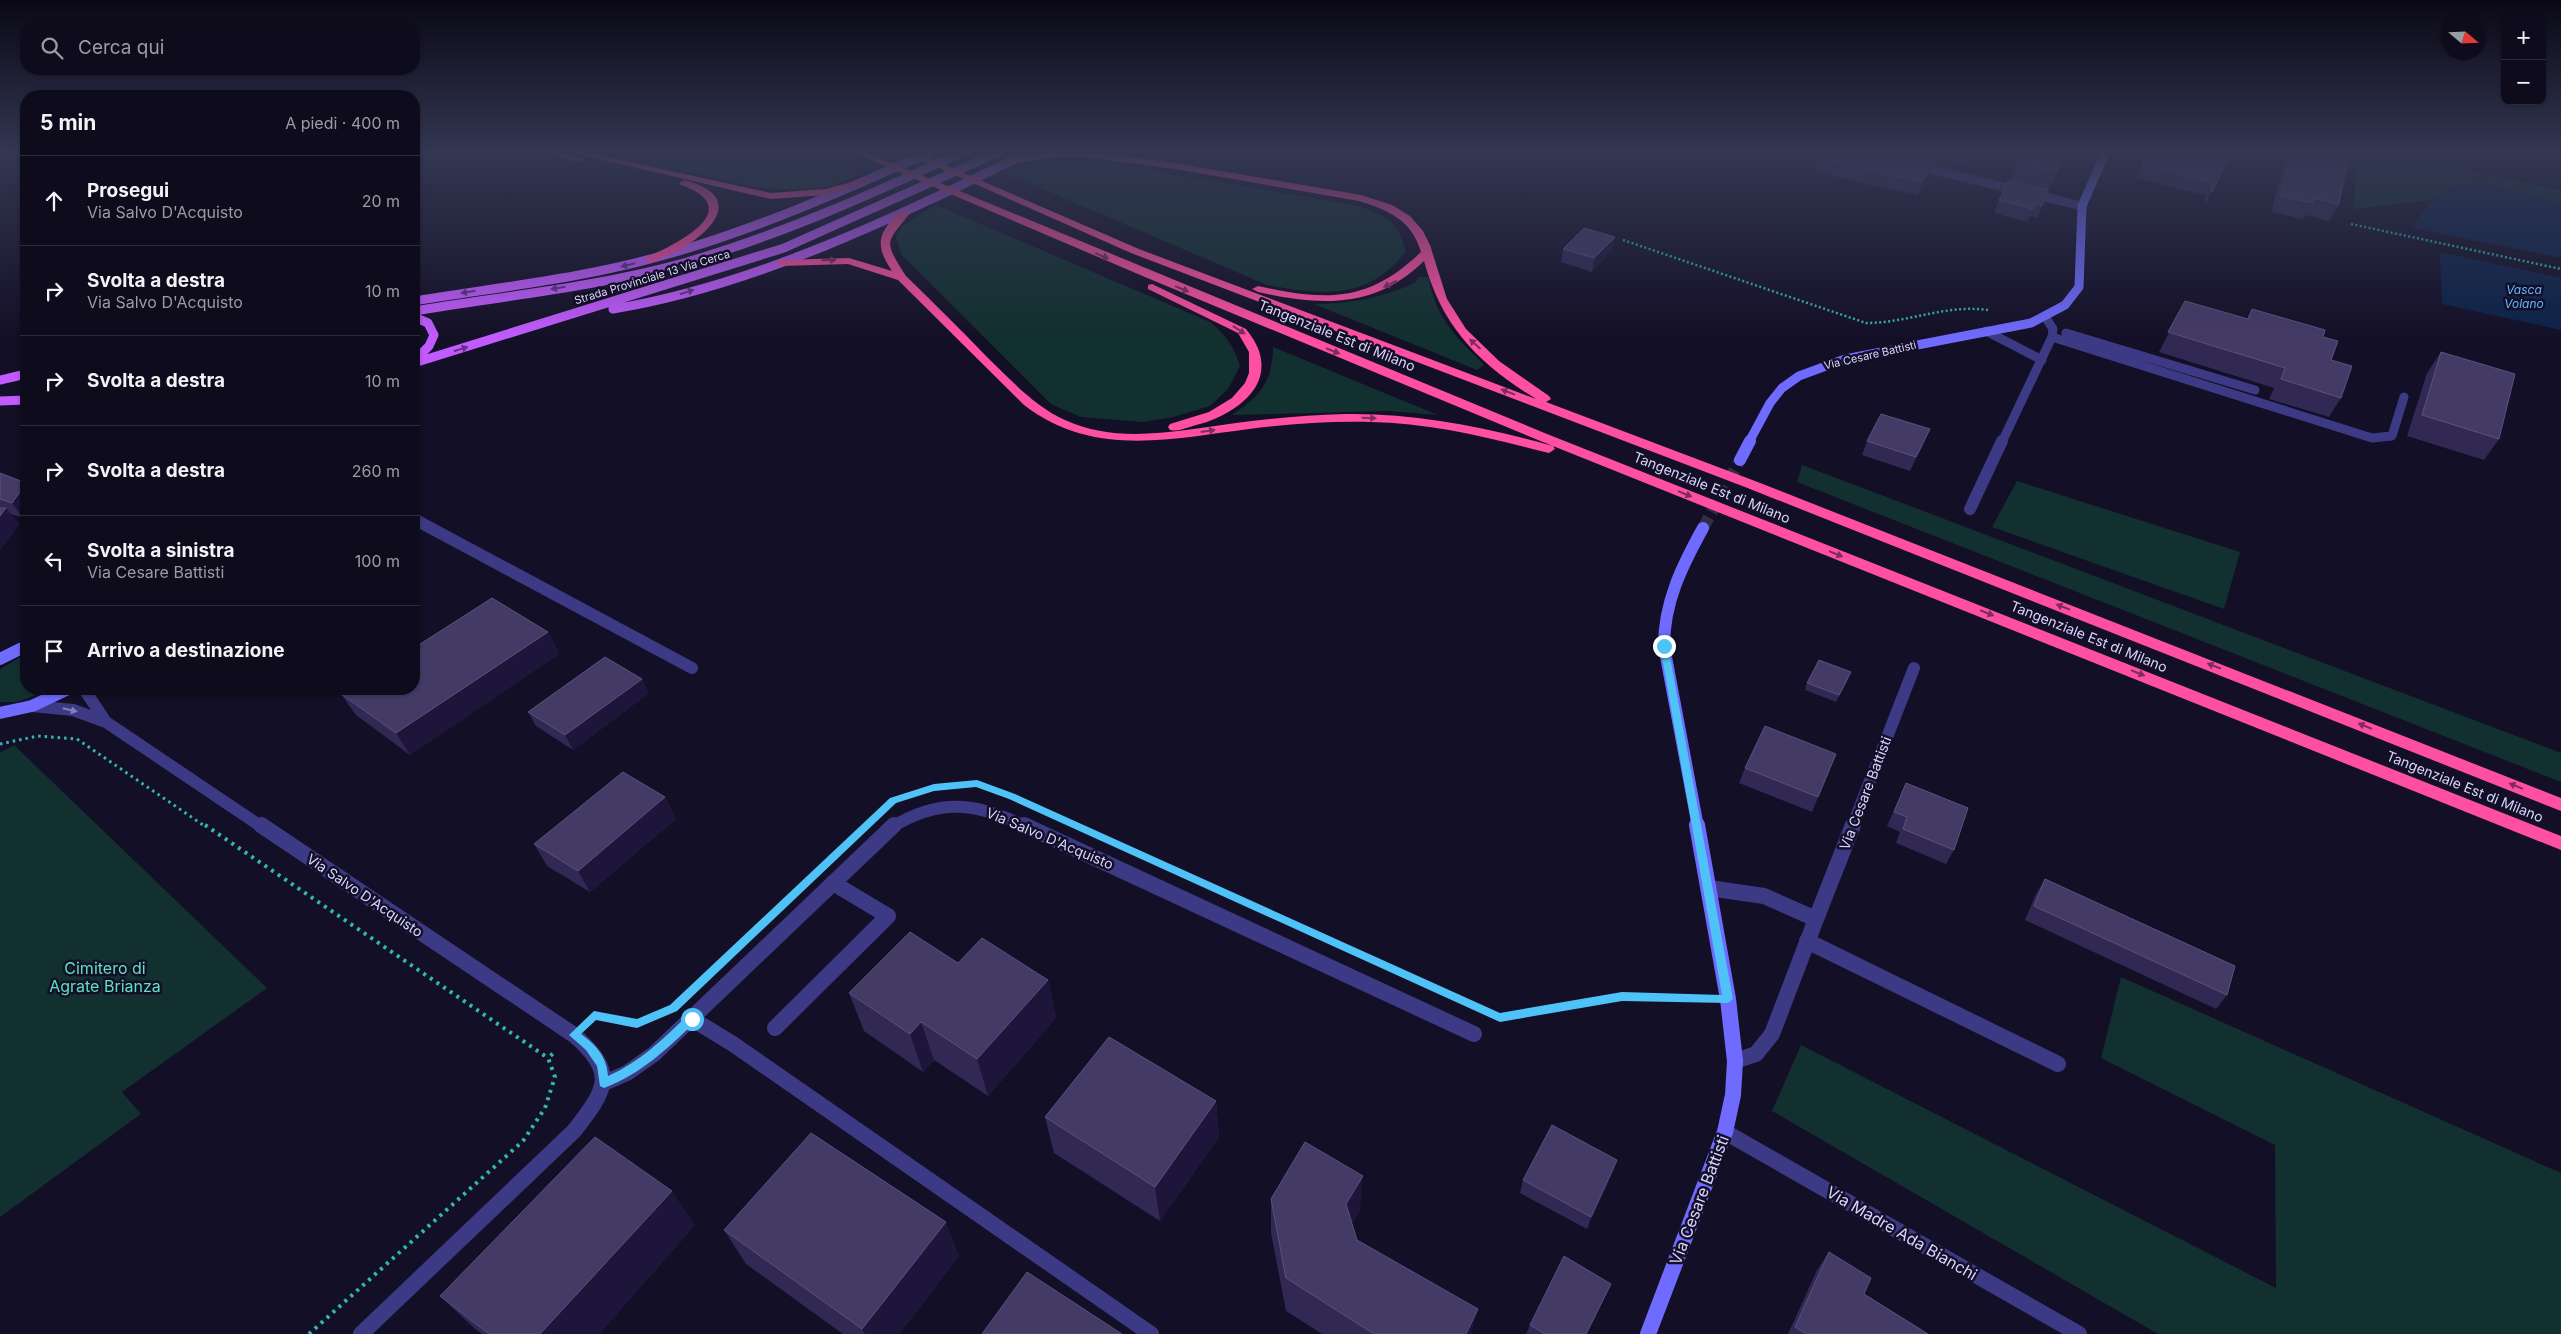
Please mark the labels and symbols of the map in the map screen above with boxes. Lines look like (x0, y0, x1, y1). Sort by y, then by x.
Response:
north arrow (2441, 15, 2486, 60)
street label: Strada Provinciale 13 Via Cerca (573, 247, 731, 307)
one-way arrow (1095, 253, 1109, 261)
one-way arrow (821, 256, 837, 264)
one-way arrow (621, 261, 636, 269)
one-way arrow (1382, 280, 1397, 288)
water label: Vasca Volano (2504, 282, 2544, 311)
one-way arrow (550, 284, 566, 292)
one-way arrow (1175, 286, 1189, 294)
one-way arrow (679, 287, 694, 295)
one-way arrow (460, 288, 476, 296)
street label: Tangenziale Est di Milano (1256, 296, 1418, 374)
one-way arrow (1232, 325, 1245, 335)
one-way arrow (1469, 338, 1481, 350)
street label: Via Cesare Battisti (1822, 338, 1918, 372)
one-way arrow (453, 344, 468, 352)
one-way arrow (1326, 347, 1341, 355)
one-way arrow (1500, 388, 1515, 395)
one-way arrow (1362, 414, 1378, 422)
one-way arrow (1200, 426, 1216, 434)
street label: Tangenziale Est di Milano (1631, 448, 1793, 526)
one-way arrow (1678, 490, 1693, 498)
one-way arrow (1829, 550, 1843, 558)
street label: Tangenziale Est di Milano (2008, 597, 2170, 675)
one-way arrow (2055, 603, 2070, 610)
one-way arrow (1980, 610, 1994, 618)
route end (1653, 635, 1676, 658)
one-way arrow (2206, 662, 2221, 670)
one-way arrow (2131, 669, 2146, 677)
one-way arrow (62, 706, 77, 714)
one-way arrow (2357, 722, 2372, 730)
street label: Via Cesare Battisti (1836, 734, 1894, 852)
street label: Tangenziale Est di Milano (2384, 747, 2546, 825)
one-way arrow (2509, 782, 2523, 790)
street label: Via Salvo D'Acquisto (984, 804, 1116, 872)
street label: Via Salvo D'Acquisto (304, 850, 426, 940)
park label: Cimitero di Agrate Brianza (49, 958, 161, 996)
route start (681, 1008, 704, 1031)
street label: Via Cesare Battisti (1665, 1132, 1733, 1268)
street label: Via Madre Ada Bianchi (1823, 1182, 1981, 1284)

